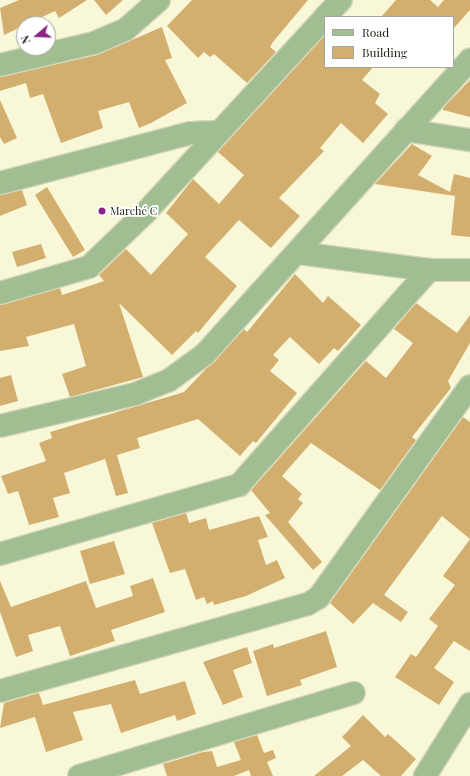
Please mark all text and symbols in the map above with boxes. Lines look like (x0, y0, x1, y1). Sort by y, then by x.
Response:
north arrow (16, 16, 56, 56)
legend (324, 16, 454, 68)
text: Road (362, 24, 389, 40)
text: N (17, 34, 34, 46)
text: Building (362, 44, 407, 60)
place label: Marché C (110, 204, 157, 218)
marker: Marché C (97, 206, 107, 216)

